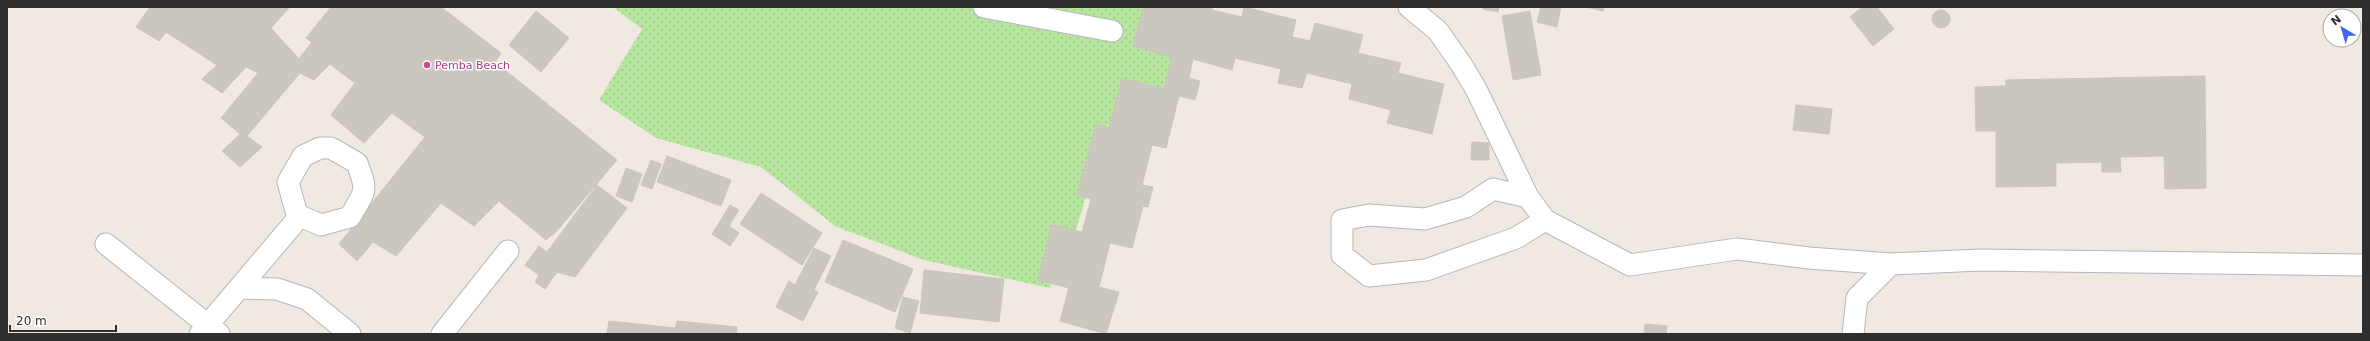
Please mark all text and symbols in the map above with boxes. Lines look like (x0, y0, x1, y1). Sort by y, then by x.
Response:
north arrow (2322, 8, 2362, 48)
text: N (2329, 13, 2344, 28)
place label: Pemba Beach (435, 59, 510, 72)
marker: Pemba Beach (422, 60, 432, 70)
scale bar (10, 307, 116, 333)
text: 20 m (16, 314, 47, 328)

